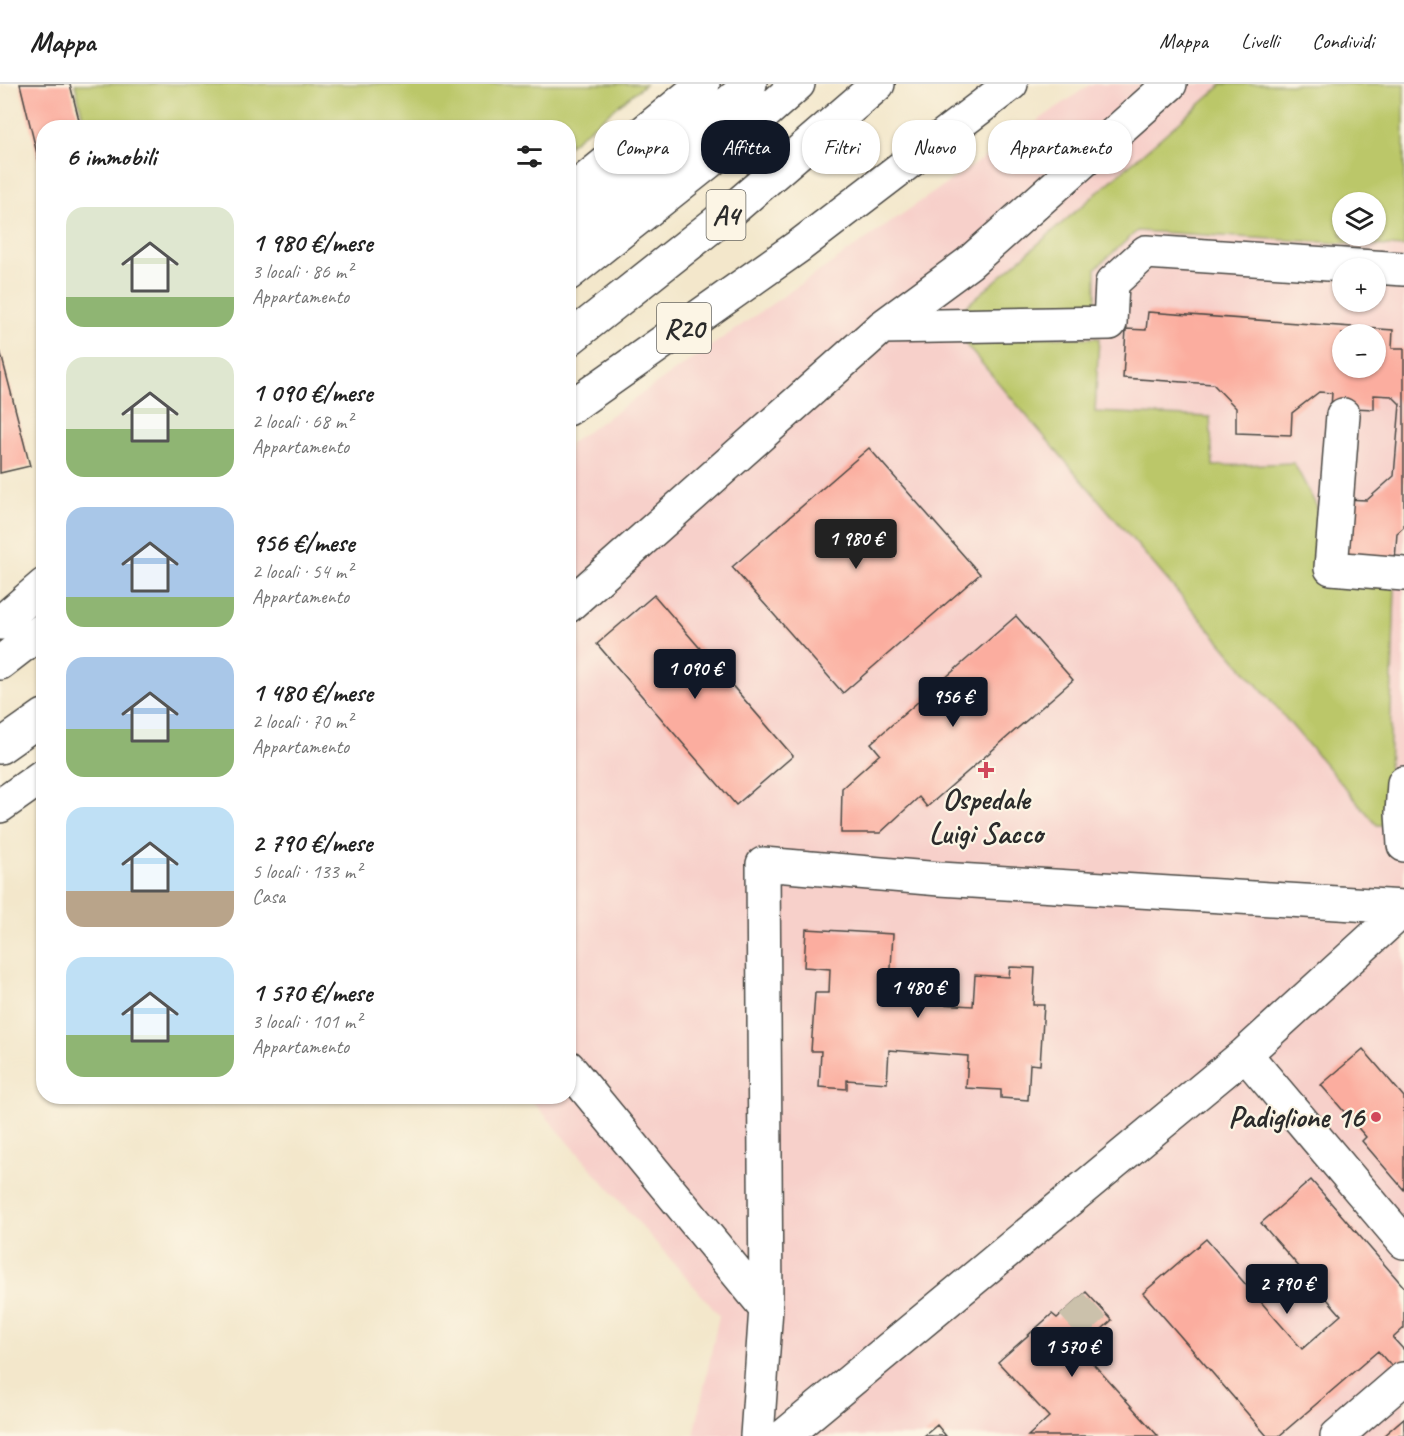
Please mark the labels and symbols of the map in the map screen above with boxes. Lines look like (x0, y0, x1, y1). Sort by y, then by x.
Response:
road number: A4 (706, 190, 746, 240)
road number: R20 (657, 303, 711, 353)
pin: 1 980 € (801, 519, 911, 570)
pin: 1 090 € (640, 649, 750, 700)
pin: 956 € (911, 677, 995, 728)
marker: Ospedale Luigi Sacco (977, 761, 995, 779)
place label: Ospedale Luigi Sacco (929, 780, 1046, 852)
pin: 1 480 € (863, 968, 973, 1019)
place label: Padiglione 16 (1228, 1098, 1366, 1136)
marker: Padiglione 16 (1369, 1110, 1383, 1124)
pin: 2 790 € (1232, 1264, 1342, 1315)
pin: 1 570 € (1017, 1327, 1127, 1378)

